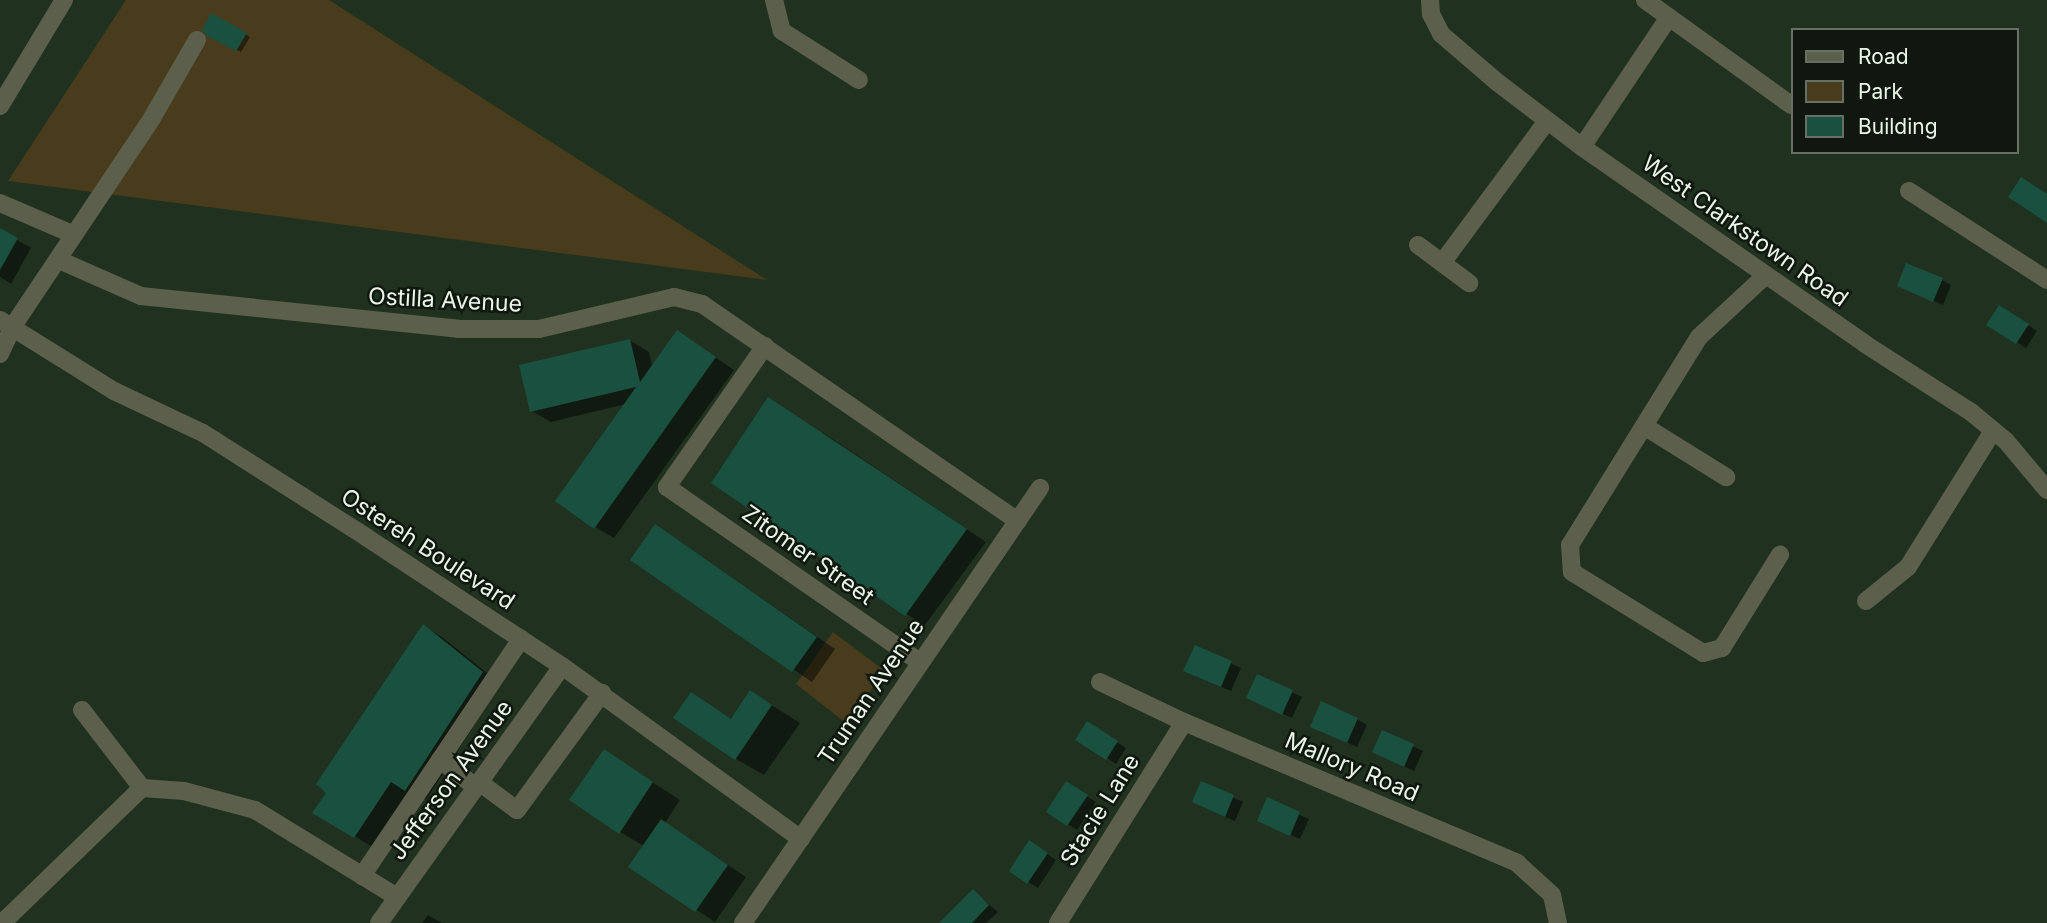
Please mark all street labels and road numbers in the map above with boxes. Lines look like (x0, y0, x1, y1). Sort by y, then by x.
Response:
street label: West Clarkstown Road (1637, 149, 1853, 313)
street label: Ostilla Avenue (367, 282, 523, 318)
street label: Ostereh Boulevard (336, 483, 520, 615)
street label: Zitomer Street (737, 499, 879, 611)
street label: Truman Avenue (812, 614, 930, 770)
street label: Jefferson Avenue (384, 695, 518, 865)
street label: Mallory Road (1281, 726, 1423, 808)
street label: Stacie Lane (1055, 749, 1145, 871)

